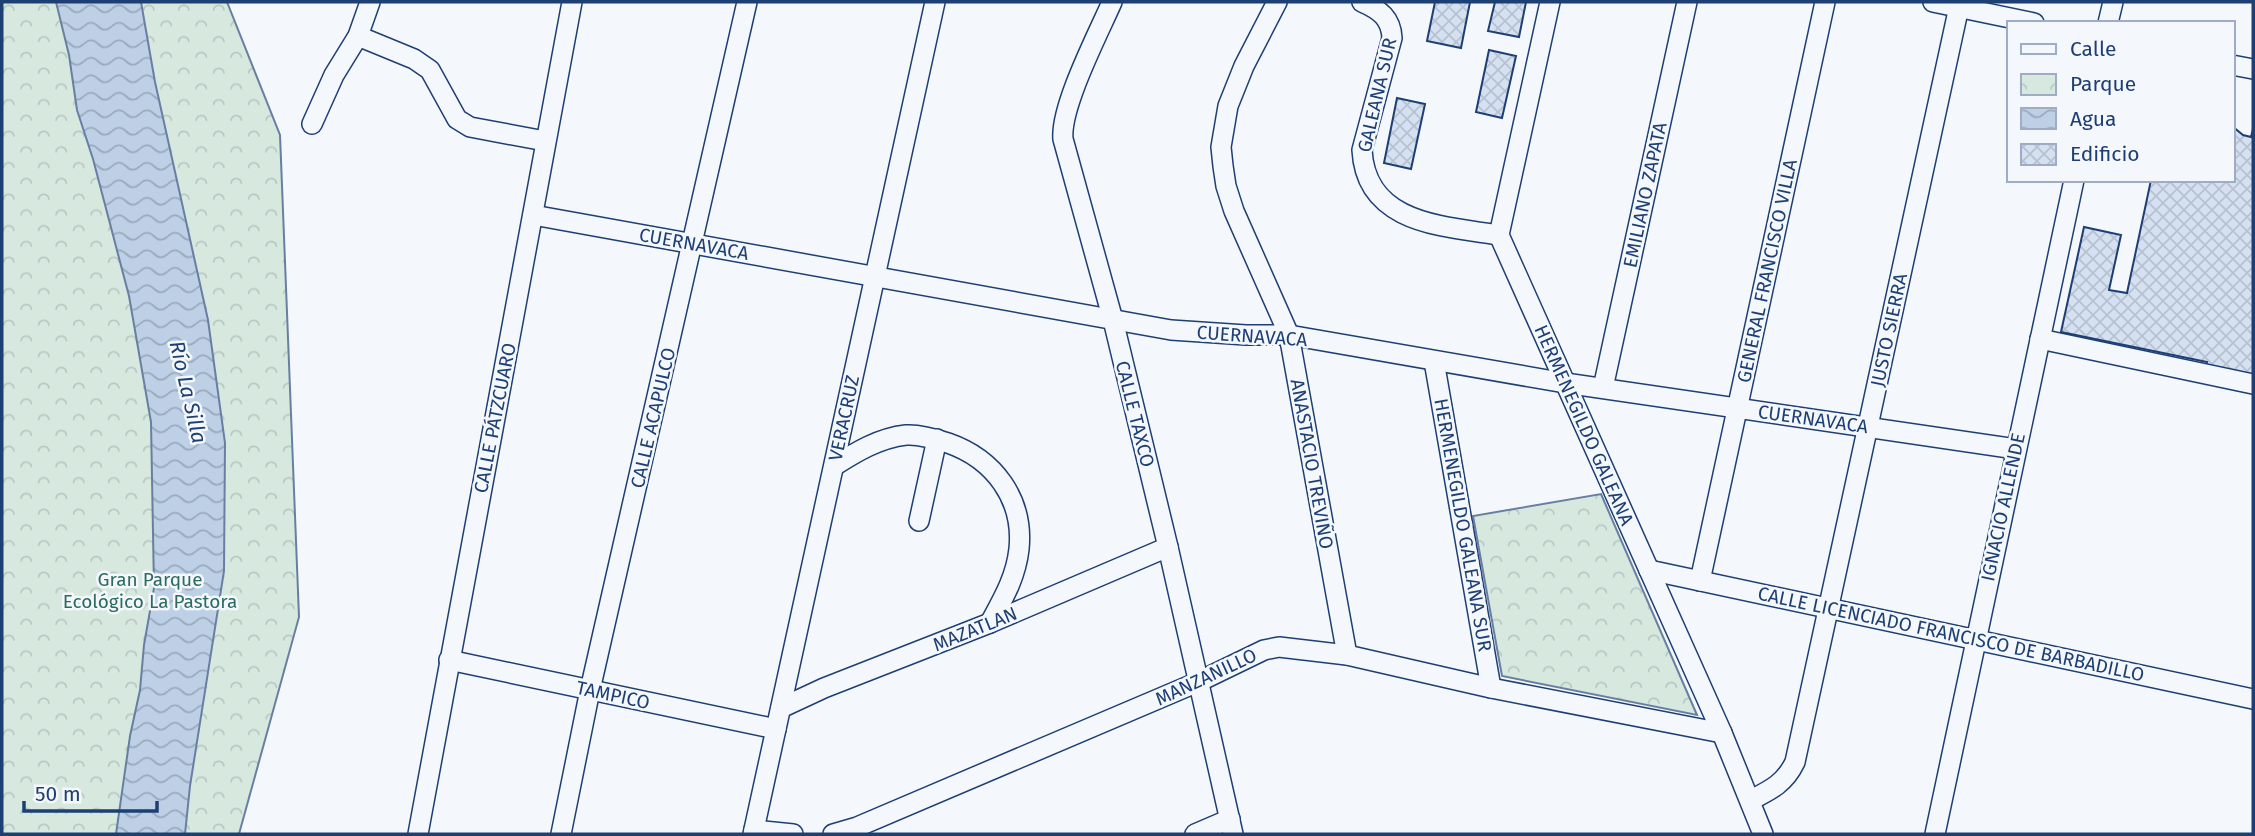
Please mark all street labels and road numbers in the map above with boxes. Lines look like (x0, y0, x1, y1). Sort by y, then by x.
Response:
street label: GALEANA SUR (1353, 35, 1401, 154)
street label: EMILIANO ZAPATA (1618, 120, 1672, 270)
street label: GENERAL FRANCISCO VILLA (1732, 157, 1802, 385)
street label: CUERNAVACA (637, 223, 751, 265)
street label: JUSTO SIERRA (1866, 271, 1912, 389)
street label: CUERNAVACA (1196, 321, 1308, 351)
street label: HERMENEGILDO GALEANA (1529, 321, 1639, 529)
street label: CALLE PÁTZCUARO (469, 341, 521, 495)
street label: CALLE ACAPULCO (626, 345, 680, 491)
street label: CALLE TAXCO (1111, 358, 1159, 470)
street label: VERACRUZ (824, 373, 864, 463)
street label: ANASTACIO TREVIÑO (1286, 377, 1338, 551)
street label: HERMENEGILDO GALEANA SUR (1429, 397, 1497, 654)
street label: CUERNAVACA (1757, 400, 1870, 438)
street label: IGNACIO ALLENDE (1976, 431, 2030, 583)
street label: CALLE LICENCIADO FRANCISCO DE BARBADILLO (1756, 582, 2146, 686)
street label: MAZATLAN (930, 602, 1020, 656)
street label: MANZANILLO (1152, 643, 1260, 711)
street label: TAMPICO (574, 676, 652, 714)

